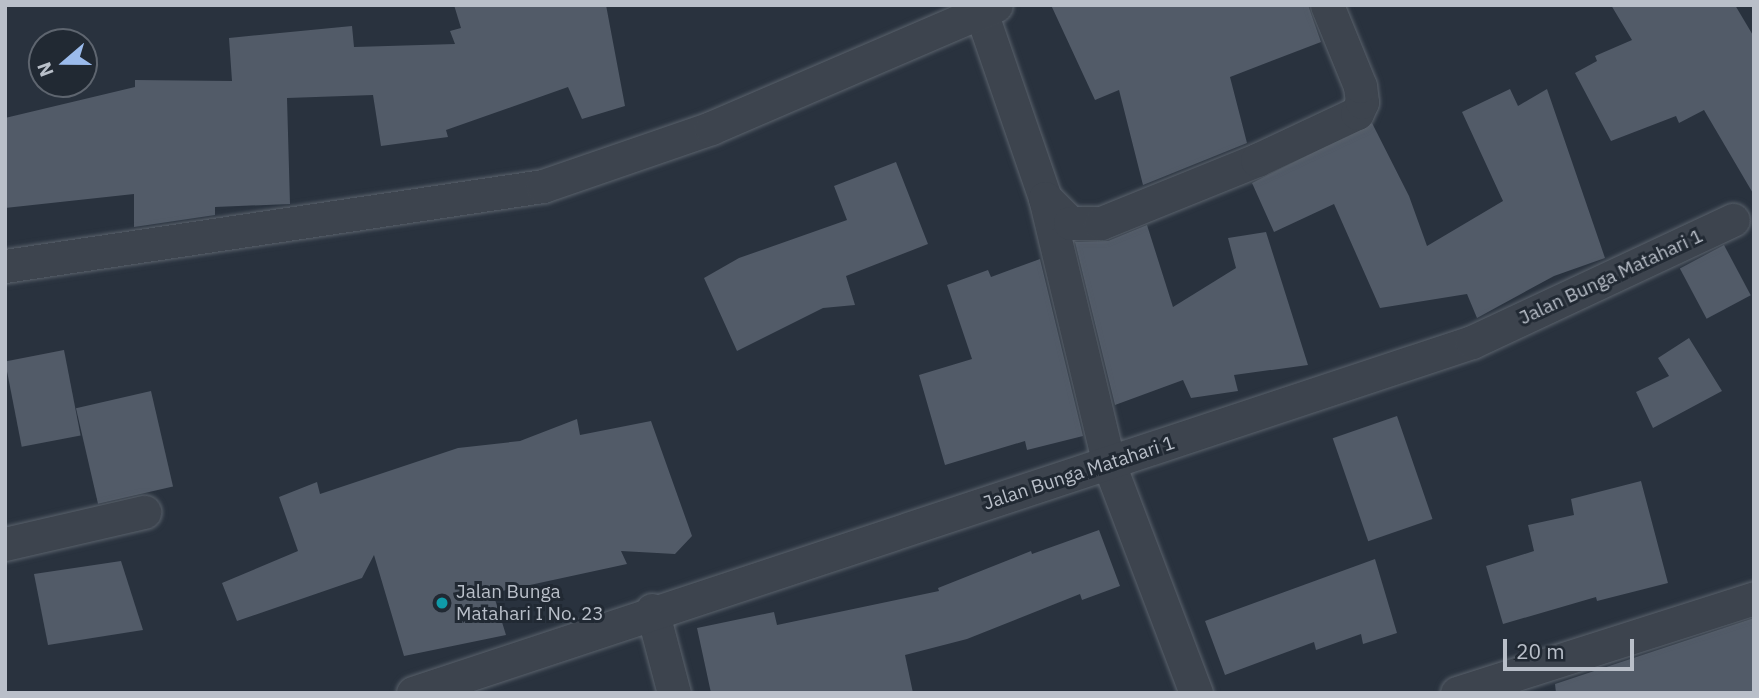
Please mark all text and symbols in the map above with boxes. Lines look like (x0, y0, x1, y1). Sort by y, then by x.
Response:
north arrow (28, 28, 98, 98)
text: N (32, 59, 59, 80)
street label: Jalan Bunga Matahari 1 (1516, 224, 1706, 330)
street label: Jalan Bunga Matahari 1 (980, 431, 1178, 515)
place label: Jalan Bunga Matahari I No. 23 (456, 581, 604, 625)
marker: Jalan Bunga Matahari I No. 23 (434, 595, 450, 611)
scale bar (1507, 624, 1638, 668)
text: 20 m (1516, 637, 1565, 665)

